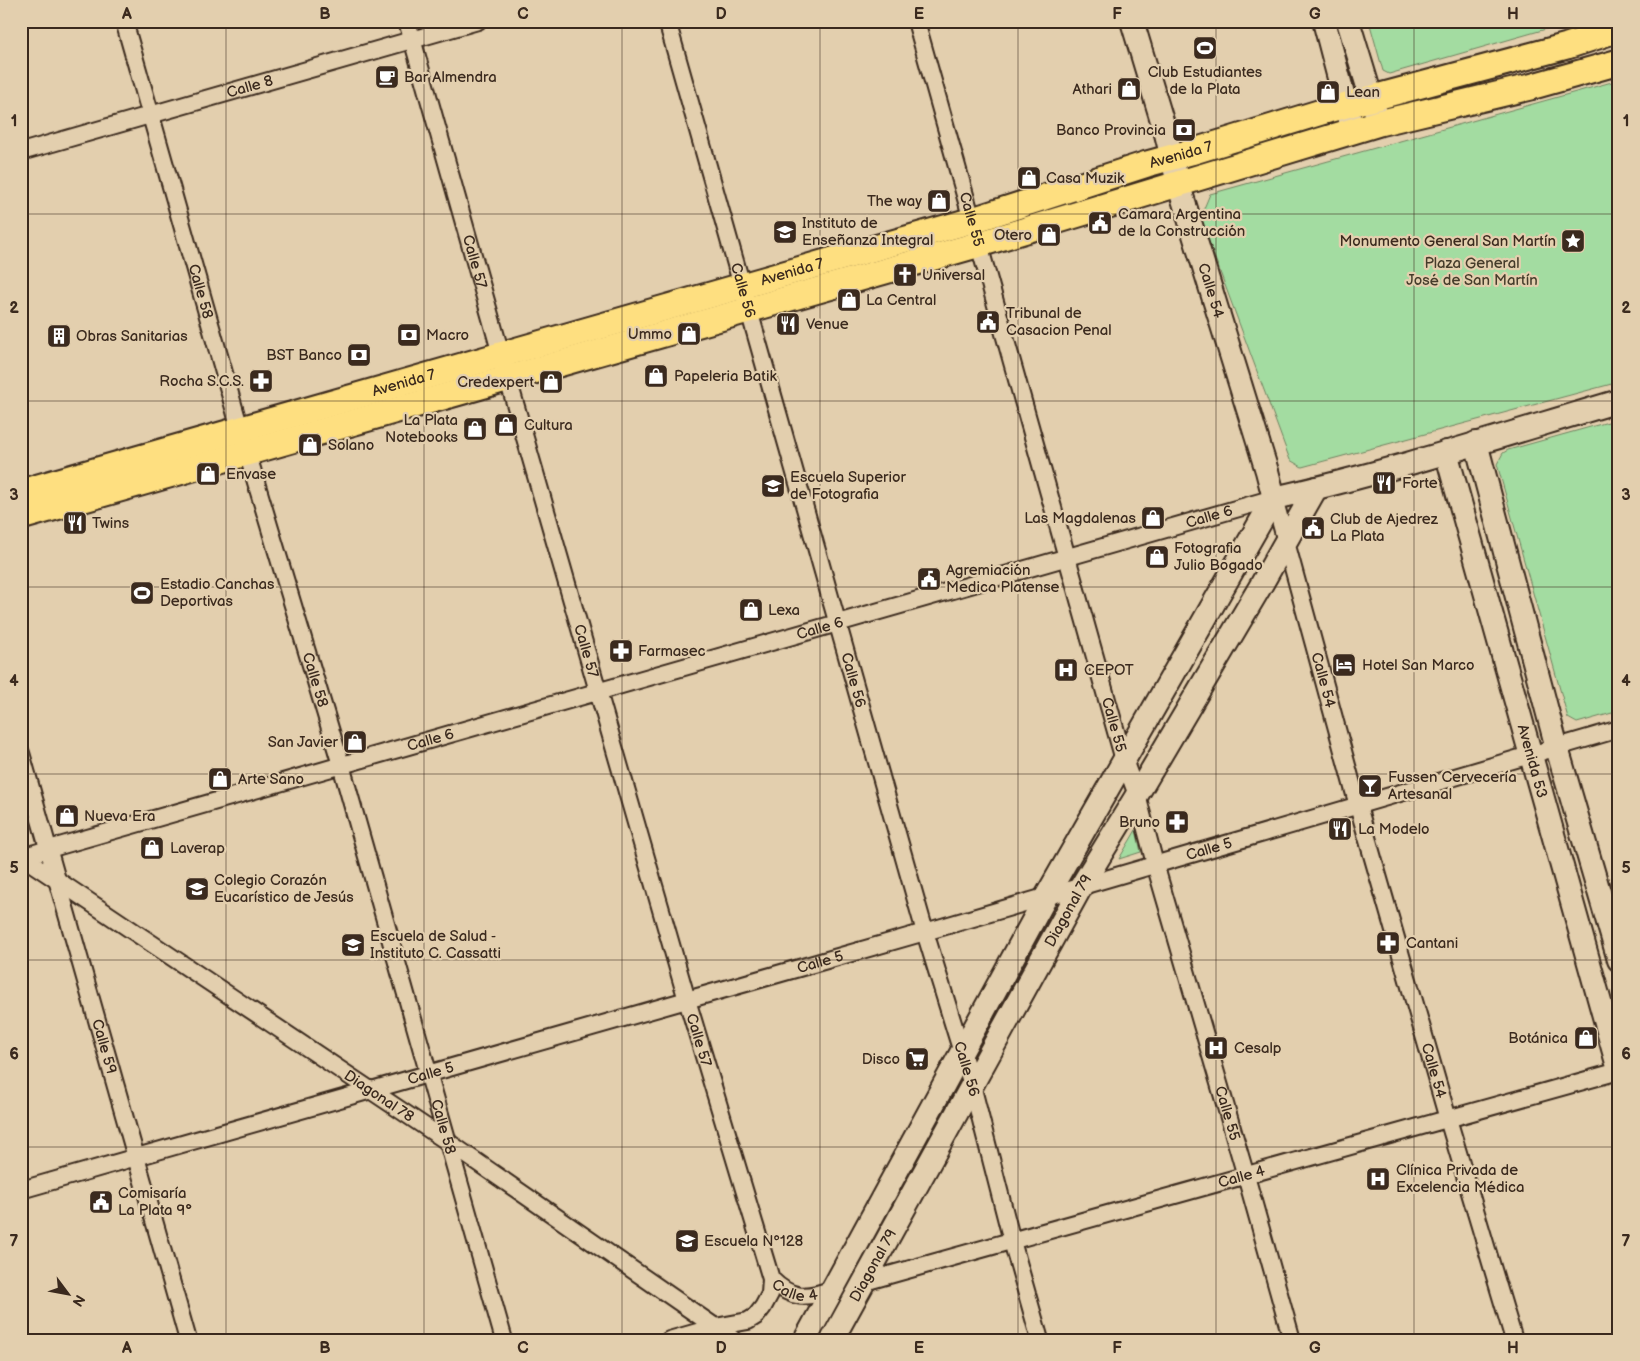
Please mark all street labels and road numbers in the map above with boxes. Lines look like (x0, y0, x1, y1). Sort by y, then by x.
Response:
street label: Calle 8 (224, 71, 276, 103)
street label: Avenida 7 (1147, 137, 1216, 173)
street label: Calle 55 (955, 190, 988, 249)
street label: Calle 57 (458, 233, 491, 291)
street label: Avenida 7 (758, 254, 827, 290)
street label: Calle 56 (726, 261, 760, 320)
street label: Calle 54 (1193, 261, 1228, 320)
street label: Calle 58 (184, 262, 217, 321)
street label: Avenida 7 (370, 365, 438, 401)
street label: Calle 6 (1184, 501, 1235, 533)
street label: Calle 6 (794, 613, 846, 644)
street label: Calle 57 (569, 622, 603, 681)
street label: Calle 58 (298, 650, 332, 710)
street label: Calle 56 (836, 650, 870, 710)
street label: Calle 54 (1307, 650, 1340, 710)
street label: Calle 55 (1097, 695, 1130, 754)
street label: Avenida 53 (1513, 722, 1551, 800)
street label: Calle 6 (405, 724, 456, 756)
street label: Calle 5 (1184, 834, 1235, 865)
street label: Diagonal 79 (1041, 871, 1096, 951)
street label: Calle 5 (795, 947, 846, 978)
street label: Calle 57 (682, 1011, 716, 1070)
street label: Calle 59 (87, 1017, 121, 1076)
street label: Calle 56 (949, 1039, 984, 1099)
street label: Calle 54 (1417, 1041, 1451, 1101)
street label: Calle 5 (405, 1058, 456, 1089)
street label: Diagonal 78 (340, 1066, 418, 1127)
street label: Calle 55 (1210, 1084, 1244, 1143)
street label: Calle 58 (426, 1097, 460, 1157)
street label: Calle 4 (1216, 1161, 1267, 1193)
street label: Diagonal 79 (846, 1226, 901, 1305)
street label: Calle 4 (768, 1275, 820, 1306)

